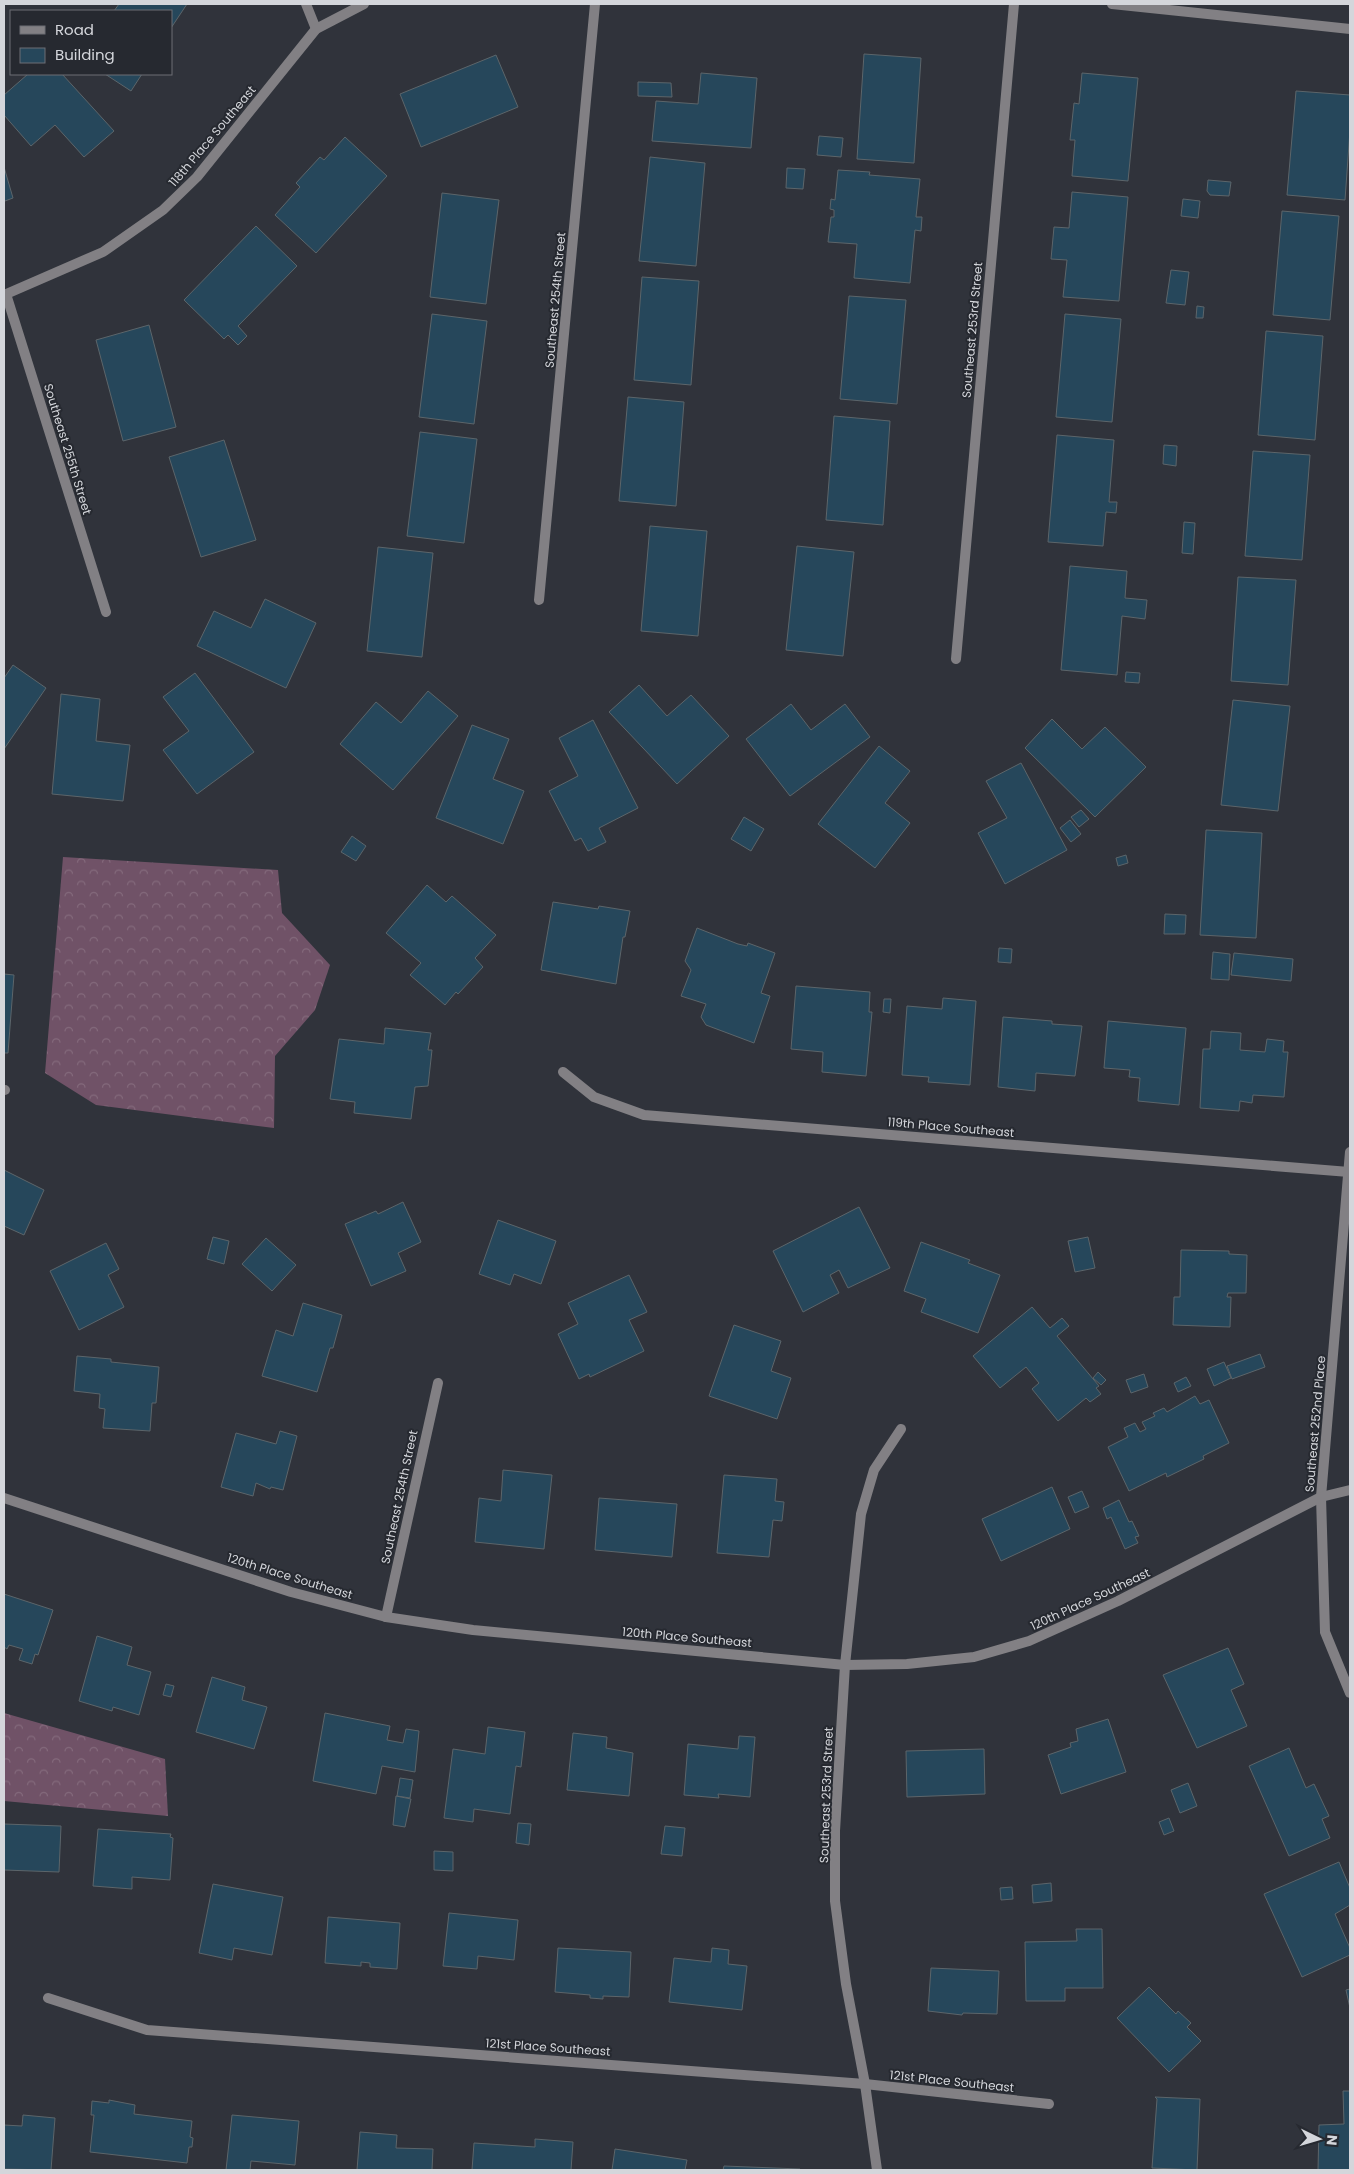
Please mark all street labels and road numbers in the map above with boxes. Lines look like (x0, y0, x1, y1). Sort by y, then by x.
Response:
street label: 118th Place Southeast (165, 82, 259, 190)
street label: Southeast 254th Street (541, 231, 569, 369)
street label: Southeast 253rd Street (958, 261, 986, 399)
street label: Southeast 255th Street (40, 381, 96, 517)
street label: 119th Place Southeast (887, 1113, 1015, 1141)
street label: Southeast 252nd Place (1301, 1355, 1329, 1493)
street label: Southeast 254th Street (377, 1429, 421, 1565)
street label: 120th Place Southeast (225, 1549, 355, 1603)
street label: 120th Place Southeast (1027, 1564, 1153, 1634)
street label: 120th Place Southeast (621, 1623, 753, 1651)
street label: Southeast 253rd Street (815, 1727, 837, 1863)
street label: 121st Place Southeast (485, 2034, 611, 2060)
street label: 121st Place Southeast (889, 2066, 1015, 2096)

